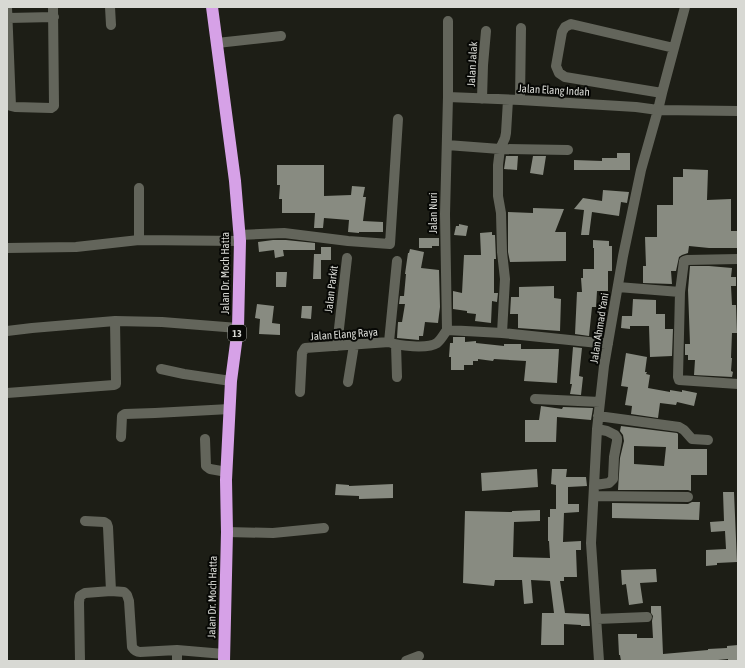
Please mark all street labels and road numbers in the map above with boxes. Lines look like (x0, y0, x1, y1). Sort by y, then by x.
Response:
street label: Jalan Jalak (465, 41, 479, 87)
street label: Jalan Elang Indah (518, 82, 590, 98)
street label: Jalan Nuri (427, 192, 439, 234)
street label: Jalan Dr. Moch Hatta (219, 232, 231, 314)
street label: Jalan Parkit (322, 265, 340, 313)
street label: Jalan Ahmad Yani (588, 292, 610, 364)
road number: 13 (228, 325, 246, 341)
street label: Jalan Elang Raya (310, 326, 378, 342)
street label: Jalan Dr. Moch Hatta (205, 556, 219, 638)

